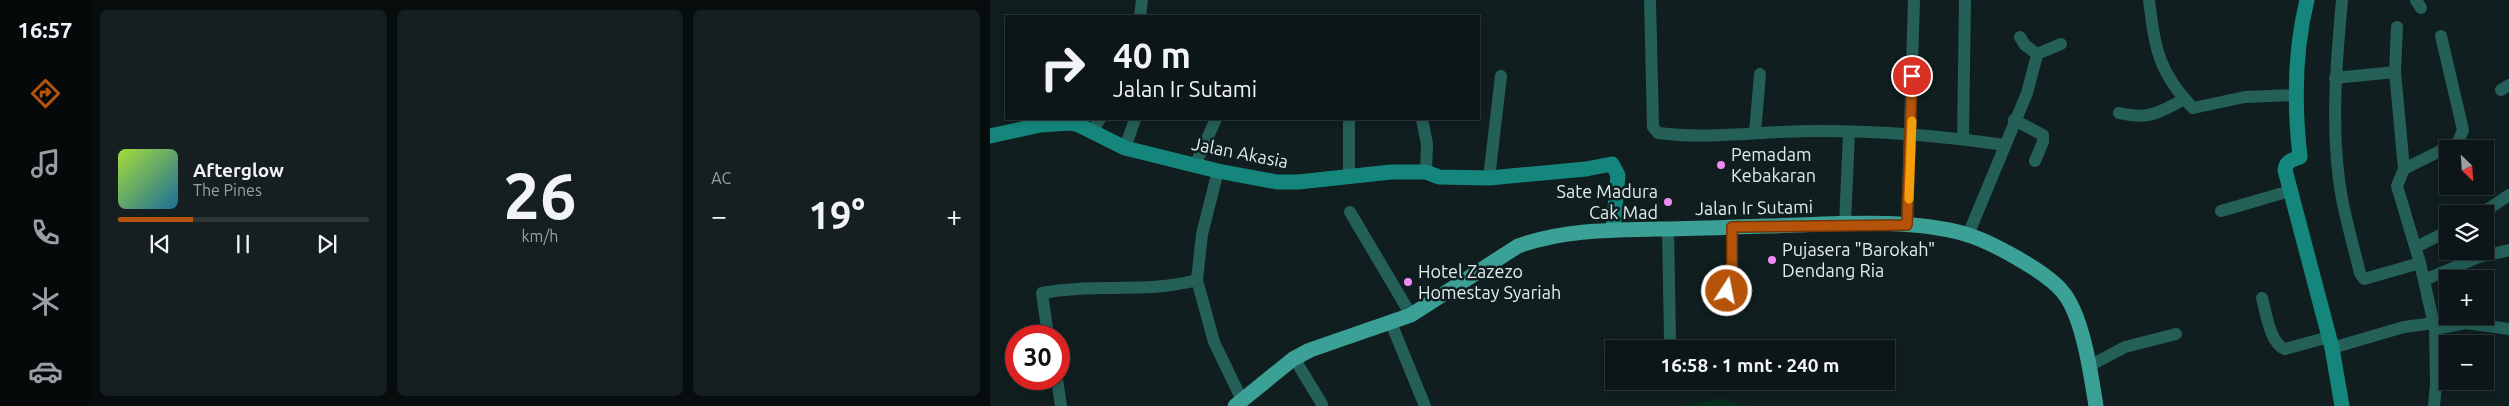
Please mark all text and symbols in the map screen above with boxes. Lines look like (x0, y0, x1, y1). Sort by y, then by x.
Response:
text: 16:57 (17, 17, 73, 42)
icon: right (1030, 35, 1095, 100)
text: 40 m (1113, 35, 1191, 75)
pin (1891, 55, 1933, 97)
icon: arrive (1898, 62, 1926, 90)
icon: directions (28, 76, 63, 111)
text: Jalan Ir Sutami (1113, 76, 1257, 101)
street label: Jalan Akasia (1190, 133, 1290, 171)
north arrow (2439, 140, 2494, 195)
map controls (2439, 140, 2494, 390)
place label: Pemadam Kebakaran (1731, 144, 1816, 185)
icon: music (28, 146, 63, 181)
text: 26 (503, 158, 577, 231)
text: Afterglow (193, 159, 284, 181)
marker: Pemadam Kebakaran (1715, 159, 1727, 171)
text: AC (711, 169, 731, 187)
text: The Pines (193, 181, 262, 199)
place label: Sate Madura Cak Mad (1556, 181, 1658, 222)
text: 19° (809, 194, 865, 236)
marker: Sate Madura Cak Mad (1662, 196, 1674, 208)
street label: Jalan Ir Sutami (1695, 196, 1813, 218)
text: − (711, 200, 727, 231)
text: + (946, 200, 962, 231)
button: layers (2439, 205, 2494, 260)
icon: phone (28, 215, 63, 250)
text: km/h (522, 227, 558, 245)
icon: previous (146, 230, 174, 258)
icon: pause (229, 230, 257, 258)
icon: next (313, 230, 341, 258)
place label: Pujasera "Barokah" Dendang Ria (1782, 239, 1935, 280)
marker: Pujasera "Barokah" Dendang Ria (1766, 254, 1778, 266)
place label: Hotel Zazezo Homestay Syariah (1418, 261, 1561, 302)
position arrow (1700, 264, 1752, 316)
button: + (2439, 270, 2494, 325)
marker: Hotel Zazezo Homestay Syariah (1402, 276, 1414, 288)
icon: climate (28, 284, 63, 319)
speed limit sign: 30 (1005, 325, 1070, 390)
button: − (2439, 335, 2494, 390)
icon: car (28, 354, 63, 389)
text: 16:58 · 1 mnt · 240 m (1661, 354, 1839, 376)

